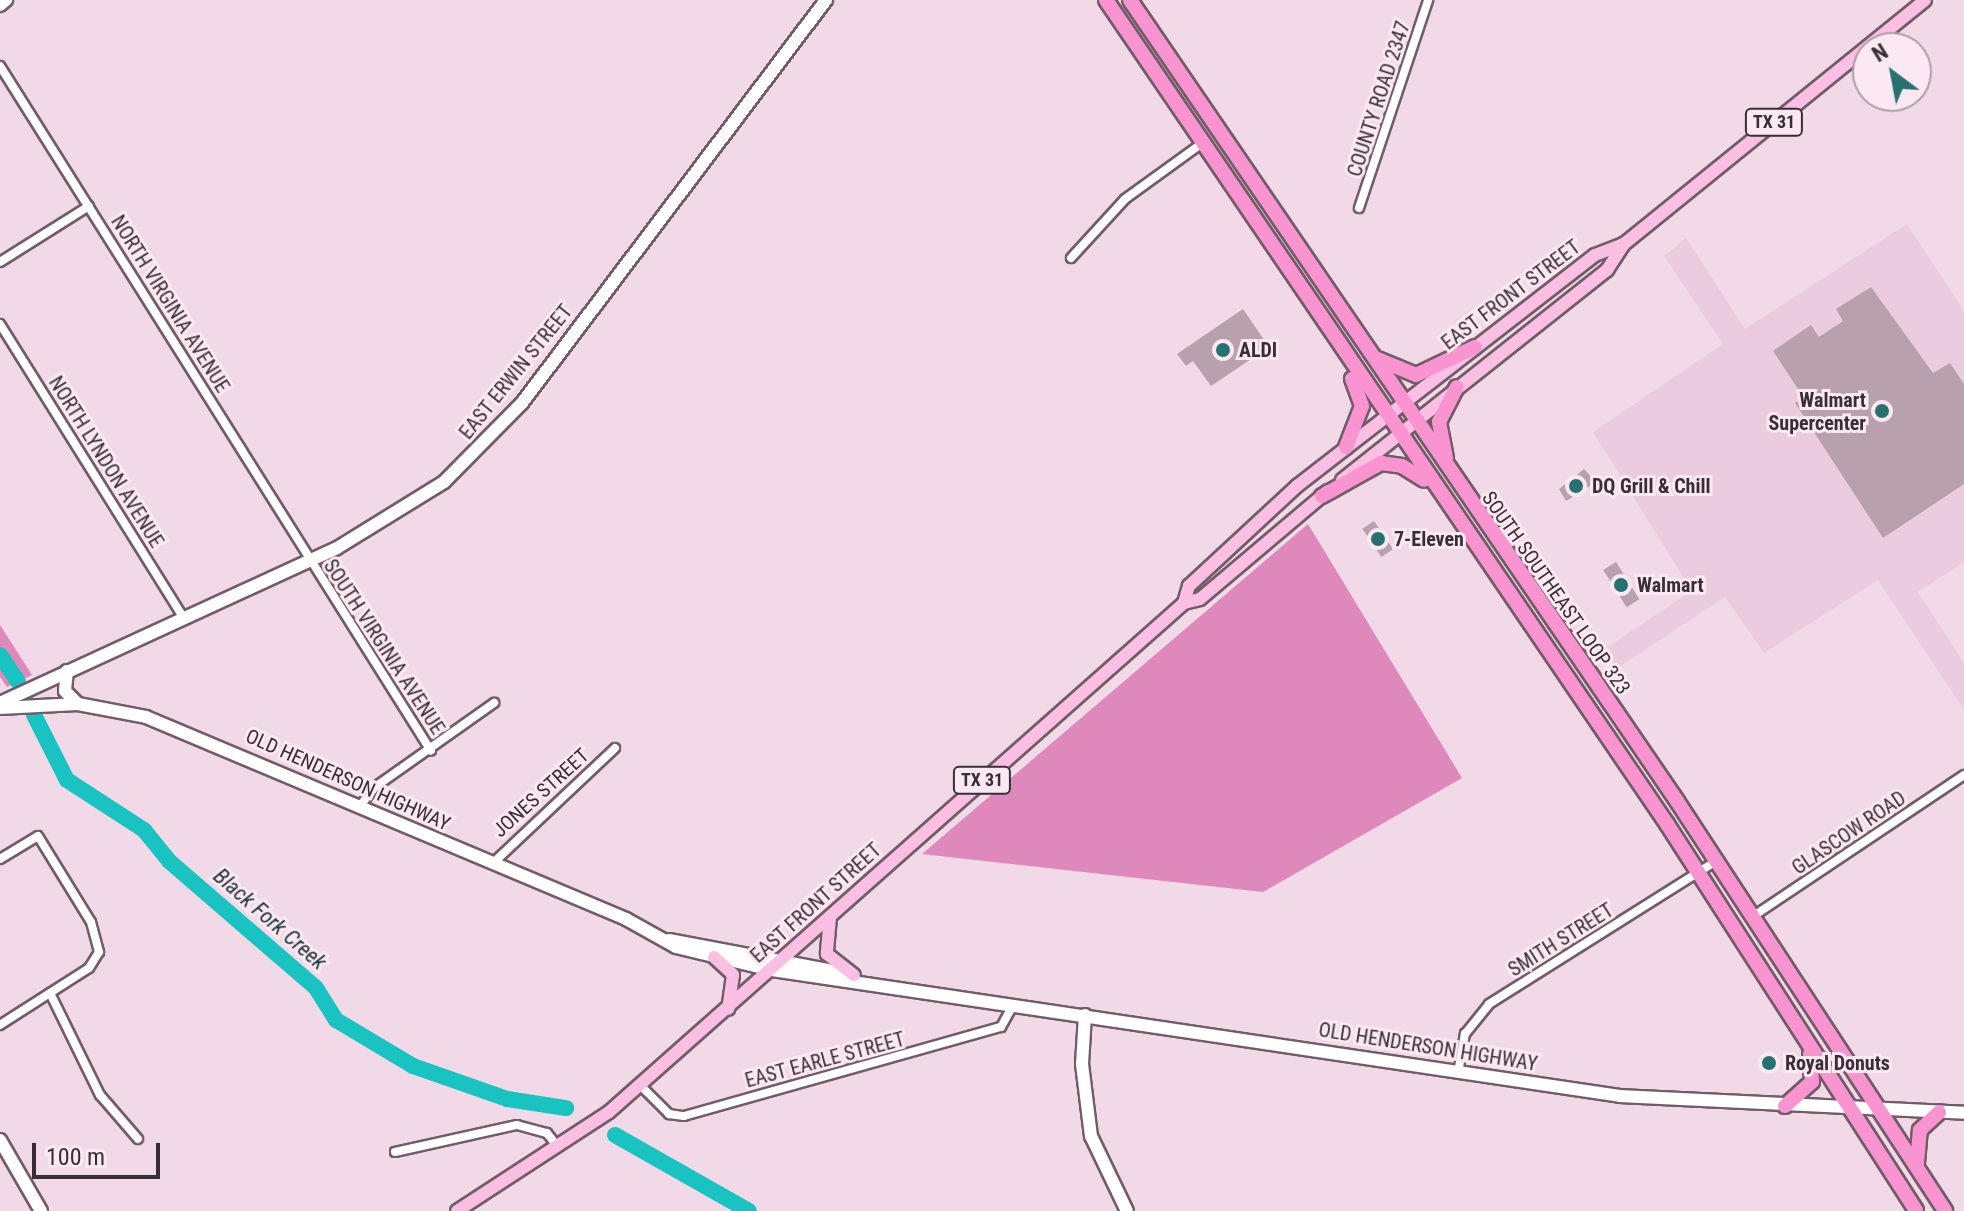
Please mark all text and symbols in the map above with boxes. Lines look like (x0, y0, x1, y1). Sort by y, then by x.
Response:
street label: COUNTY ROAD 2347 (1343, 18, 1415, 180)
north arrow (1852, 32, 1932, 112)
text: N (1868, 39, 1892, 67)
road number: TX 31 (1744, 108, 1804, 136)
street label: NORTH VIRGINIA AVENUE (106, 211, 234, 397)
street label: EAST FRONT STREET (1437, 235, 1585, 355)
street label: EAST ERWIN STREET (454, 300, 578, 444)
place label: ALDI (1239, 338, 1277, 362)
marker: ALDI (1214, 341, 1232, 359)
street label: NORTH LYNDON AVENUE (43, 372, 169, 552)
place label: Walmart Supercenter (1769, 388, 1866, 435)
marker: Walmart Supercenter (1873, 402, 1891, 420)
place label: DQ Grill & Chill (1592, 474, 1711, 498)
marker: DQ Grill & Chill (1567, 477, 1585, 495)
street label: SOUTH SOUTHEAST LOOP 323 (1477, 487, 1635, 699)
place label: 7-Eleven (1394, 527, 1464, 551)
marker: 7-Eleven (1369, 530, 1387, 548)
street label: SOUTH VIRGINIA AVENUE (318, 555, 450, 739)
place label: Walmart (1637, 573, 1704, 597)
marker: Walmart (1612, 576, 1630, 594)
street label: OLD HENDERSON HIGHWAY (242, 724, 454, 836)
street label: JONES STREET (488, 744, 594, 842)
road number: TX 31 (952, 766, 1012, 794)
street label: GLASCOW ROAD (1788, 786, 1910, 880)
street label: EAST FRONT STREET (746, 838, 886, 968)
water label: Black Fork Creek (208, 863, 332, 975)
street label: SMITH STREET (1504, 898, 1618, 982)
street label: OLD HENDERSON HIGHWAY (1317, 1018, 1539, 1076)
street label: EAST EARLE STREET (742, 1027, 908, 1093)
place label: Royal Donuts (1785, 1051, 1890, 1075)
marker: Royal Donuts (1760, 1054, 1778, 1072)
scale bar (36, 1127, 164, 1177)
text: 100 m (46, 1143, 105, 1171)

